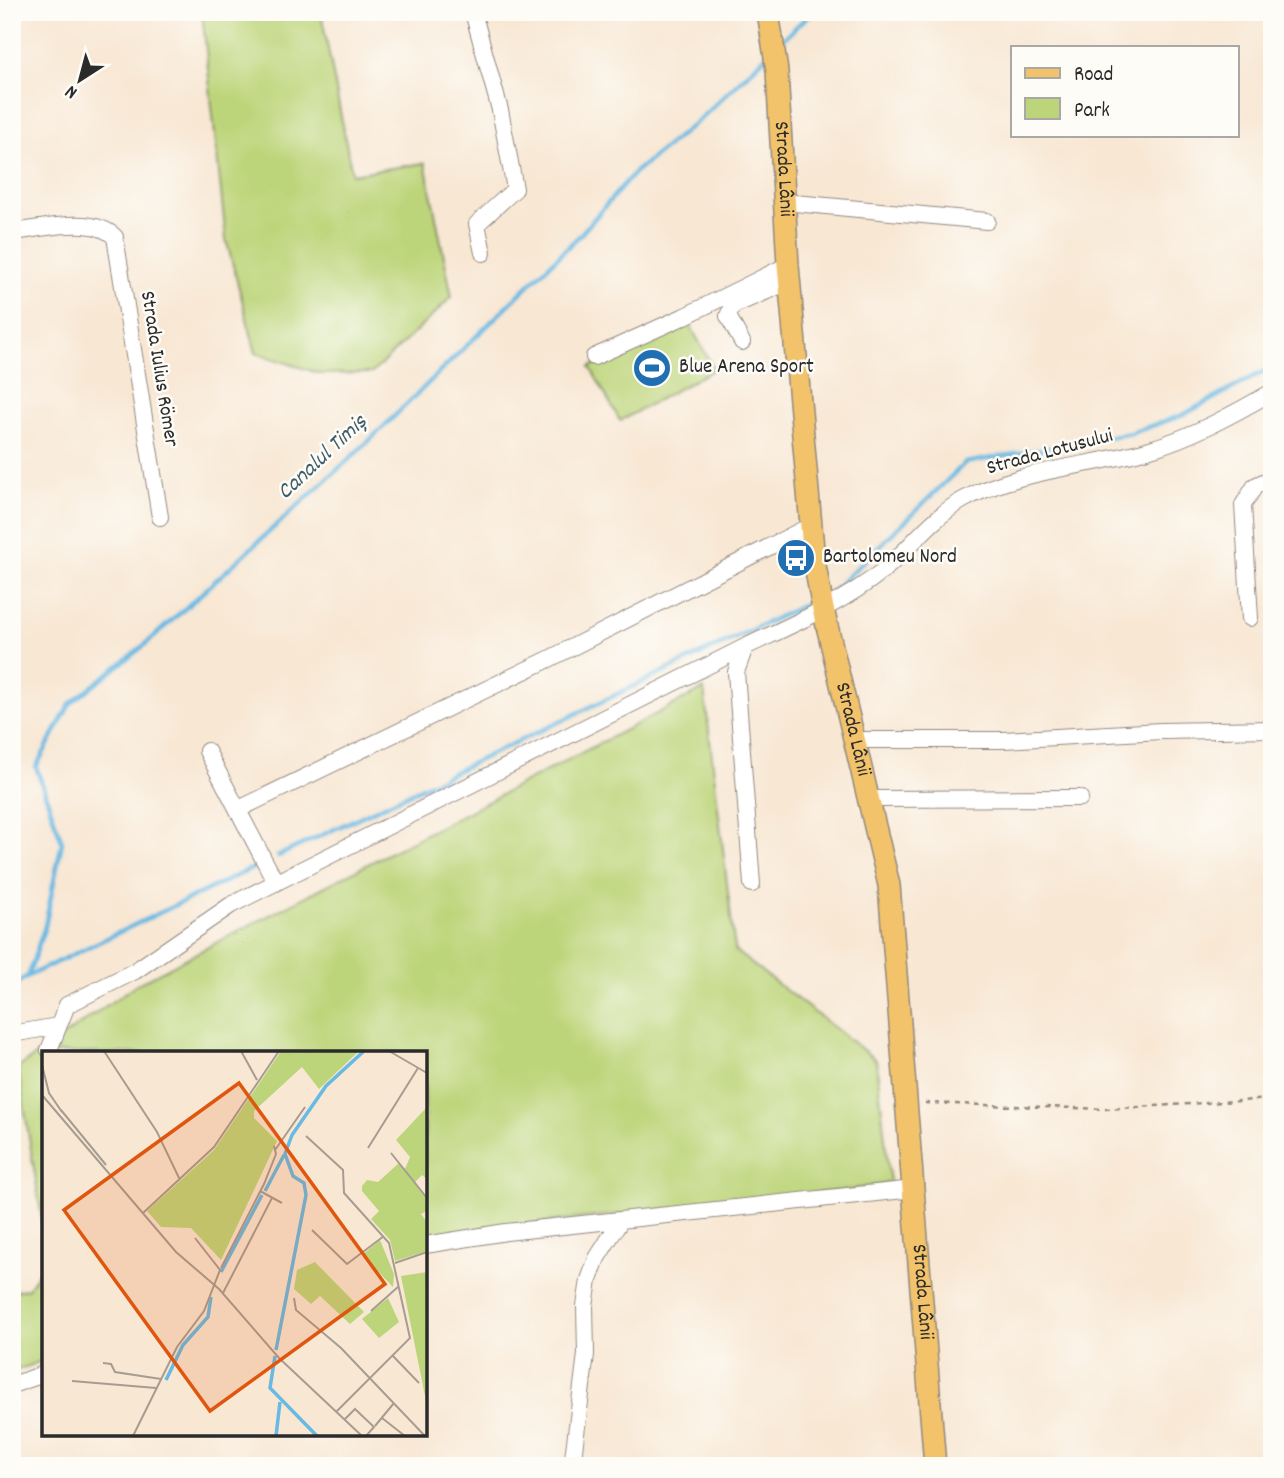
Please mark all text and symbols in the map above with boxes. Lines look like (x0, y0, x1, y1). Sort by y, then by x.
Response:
north arrow (46, 46, 116, 116)
legend (1011, 46, 1238, 136)
text: Road (1074, 61, 1113, 91)
text: N (60, 77, 84, 105)
text: Park (1074, 97, 1110, 127)
street label: Strada Lânii (765, 121, 800, 218)
street label: Strada Iulius Römer (131, 289, 185, 449)
sports icon: Blue Arena Sport (631, 347, 673, 389)
place label: Blue Arena Sport (679, 353, 814, 383)
water label: Canalul Timiș (270, 407, 376, 509)
street label: Strada Lotusului (983, 422, 1117, 484)
bus stop icon: Bartolomeu Nord (775, 537, 817, 579)
place label: Bartolomeu Nord (823, 543, 957, 573)
street label: Strada Lânii (826, 680, 878, 780)
inset map (42, 1051, 427, 1436)
street label: Strada Lânii (902, 1243, 940, 1341)

